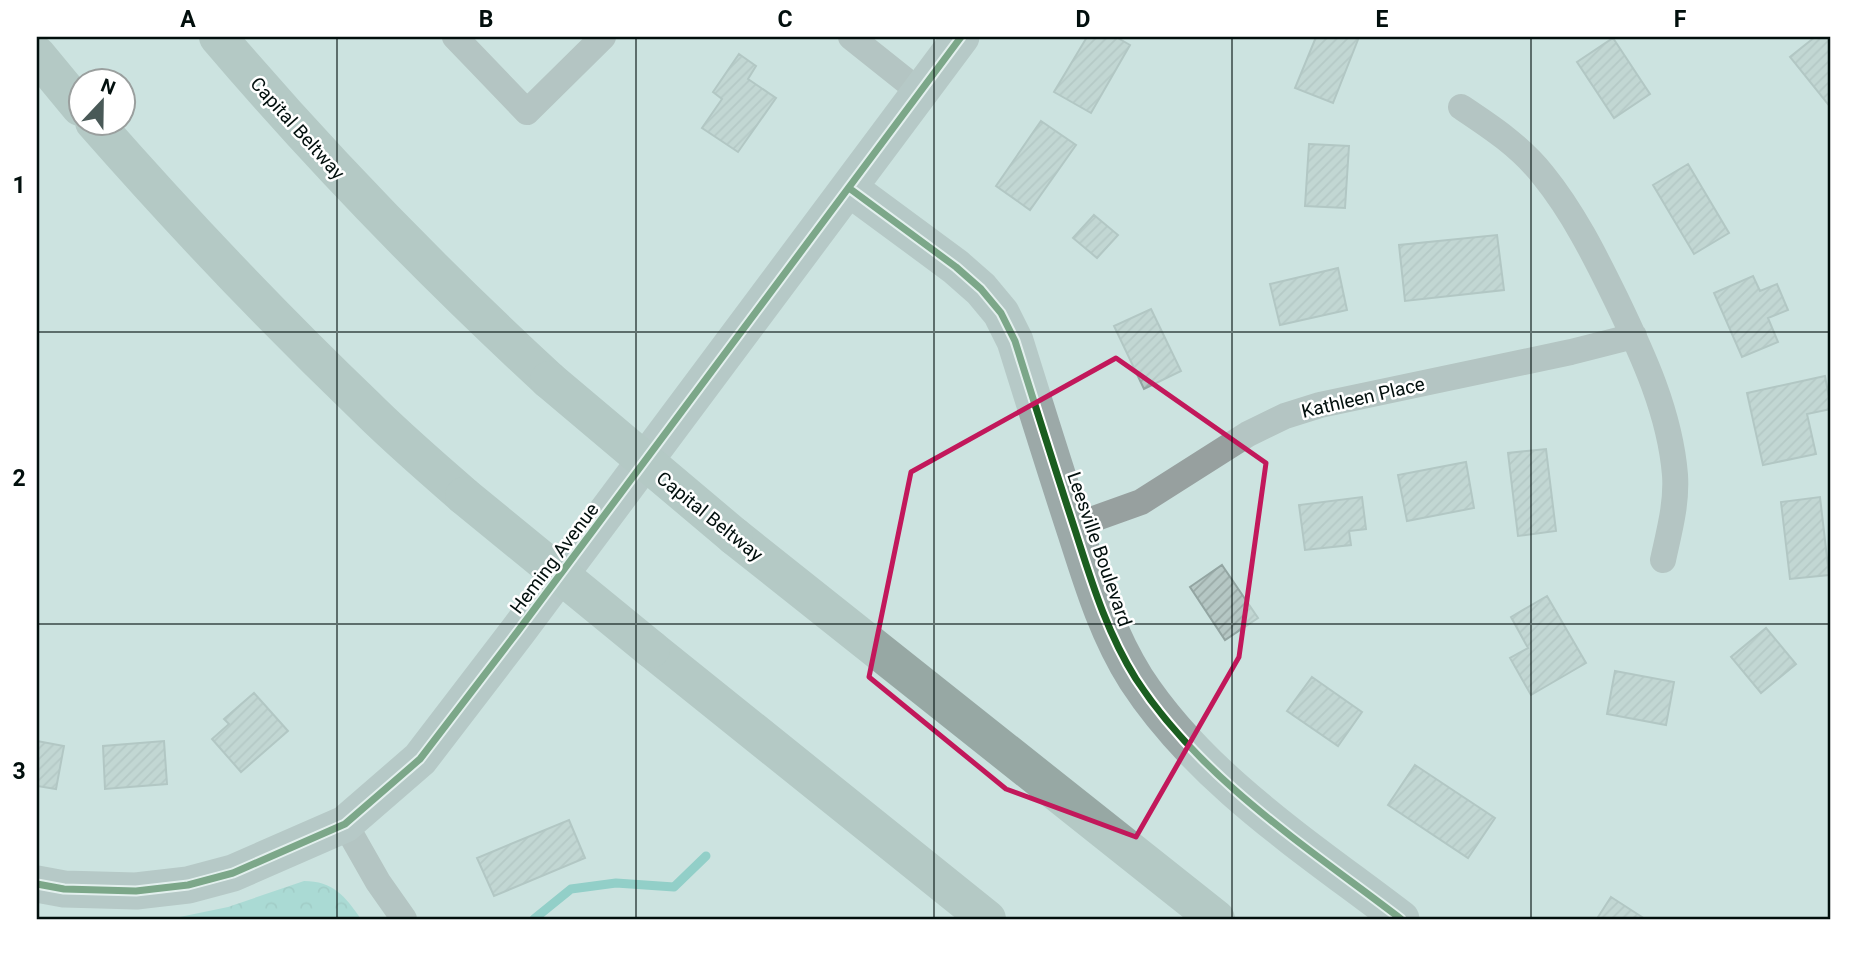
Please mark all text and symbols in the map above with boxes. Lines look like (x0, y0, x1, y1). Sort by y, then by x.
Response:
text: A (180, 6, 196, 33)
text: B (479, 6, 493, 33)
text: C (777, 6, 793, 33)
text: D (1076, 6, 1090, 33)
text: E (1376, 6, 1389, 33)
text: F (1674, 6, 1687, 33)
north arrow (66, 66, 136, 136)
street label: Capital Beltway (246, 72, 350, 184)
text: N (98, 74, 119, 100)
text: 1 (12, 172, 26, 199)
street label: Kathleen Place (1299, 372, 1427, 423)
text: 2 (12, 465, 26, 492)
street label: Capital Beltway (652, 467, 767, 566)
street label: Leesville Boulevard (1062, 469, 1137, 630)
street label: Heming Avenue (505, 498, 604, 618)
text: 3 (12, 758, 26, 785)

